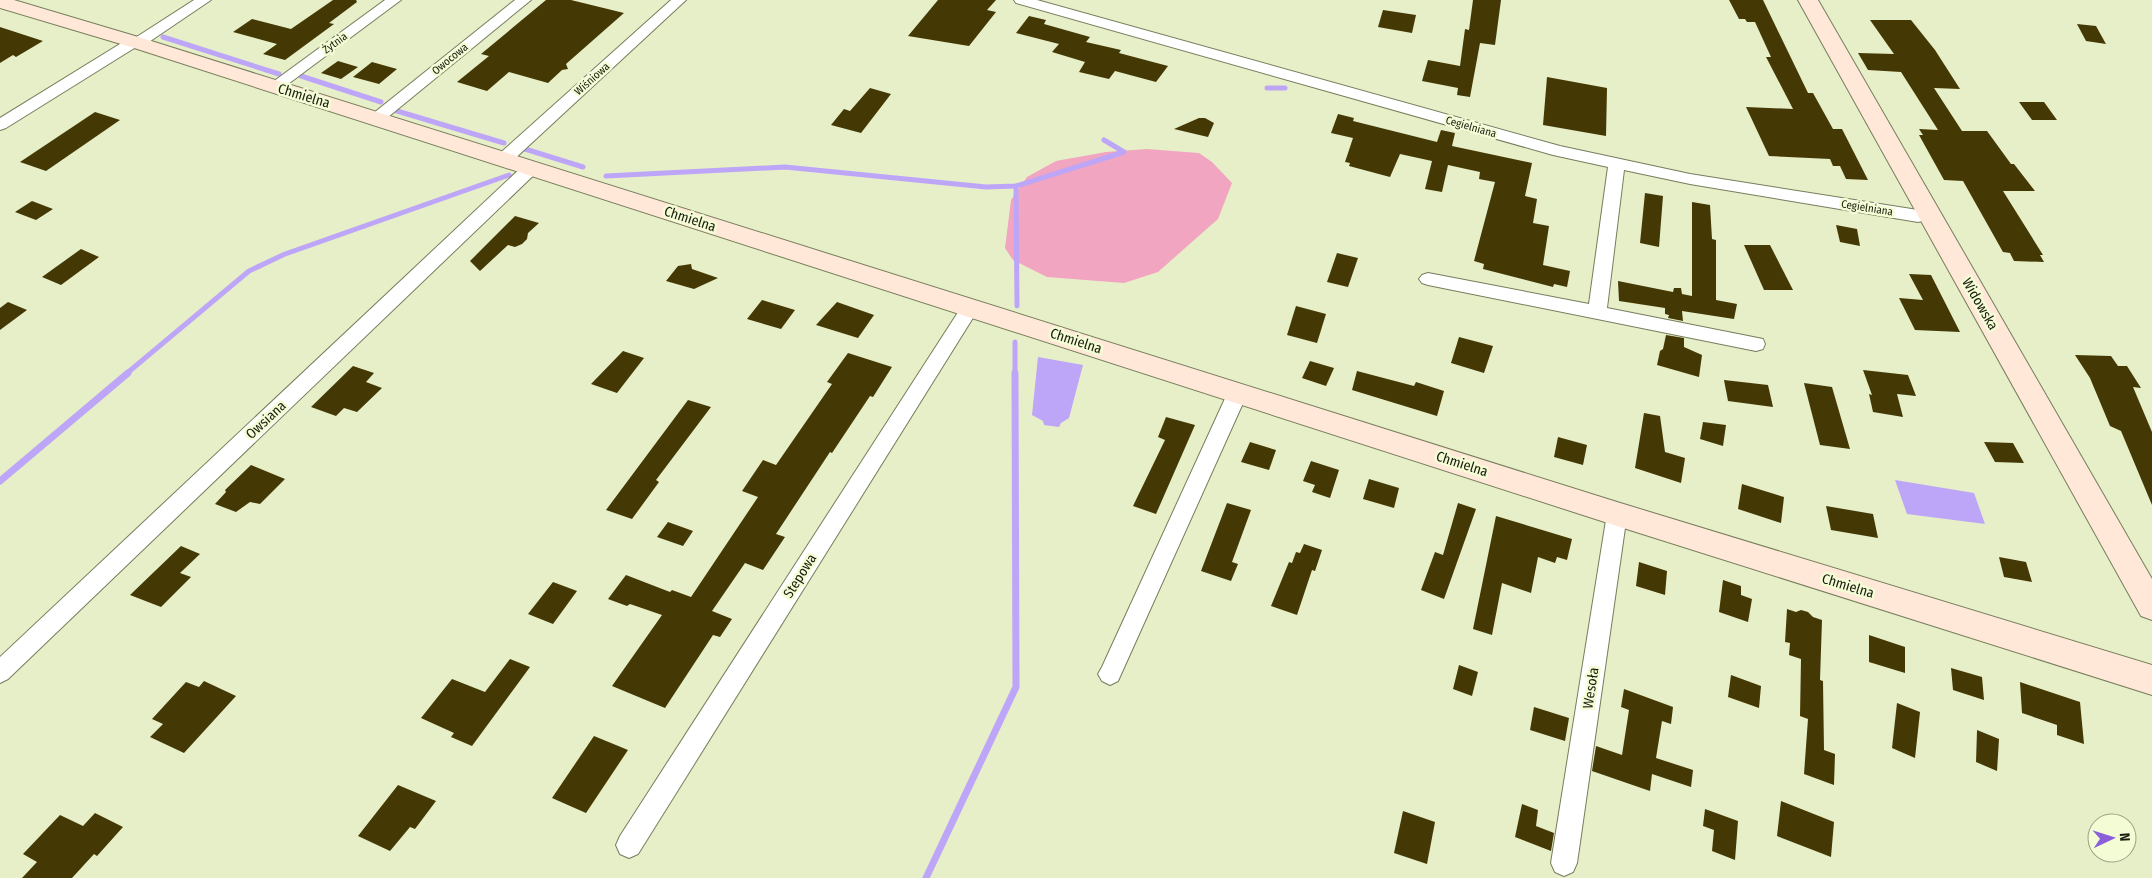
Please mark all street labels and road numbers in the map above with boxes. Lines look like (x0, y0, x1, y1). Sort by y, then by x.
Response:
street label: Żytnia (319, 29, 350, 56)
street label: Owocowa (429, 41, 471, 77)
street label: Wiśniowa (572, 60, 612, 98)
street label: Chmielna (276, 80, 332, 112)
street label: Cegielniana (1444, 114, 1498, 140)
street label: Cegielniana (1840, 197, 1894, 219)
street label: Chmielna (662, 203, 718, 235)
street label: Widowska (1958, 275, 2002, 333)
street label: Chmielna (1048, 325, 1104, 357)
street label: Owsiana (242, 397, 290, 443)
street label: Chmielna (1434, 448, 1490, 480)
street label: Stepowa (780, 551, 820, 601)
street label: Chmielna (1820, 570, 1876, 602)
street label: Wesoła (1579, 666, 1603, 710)

